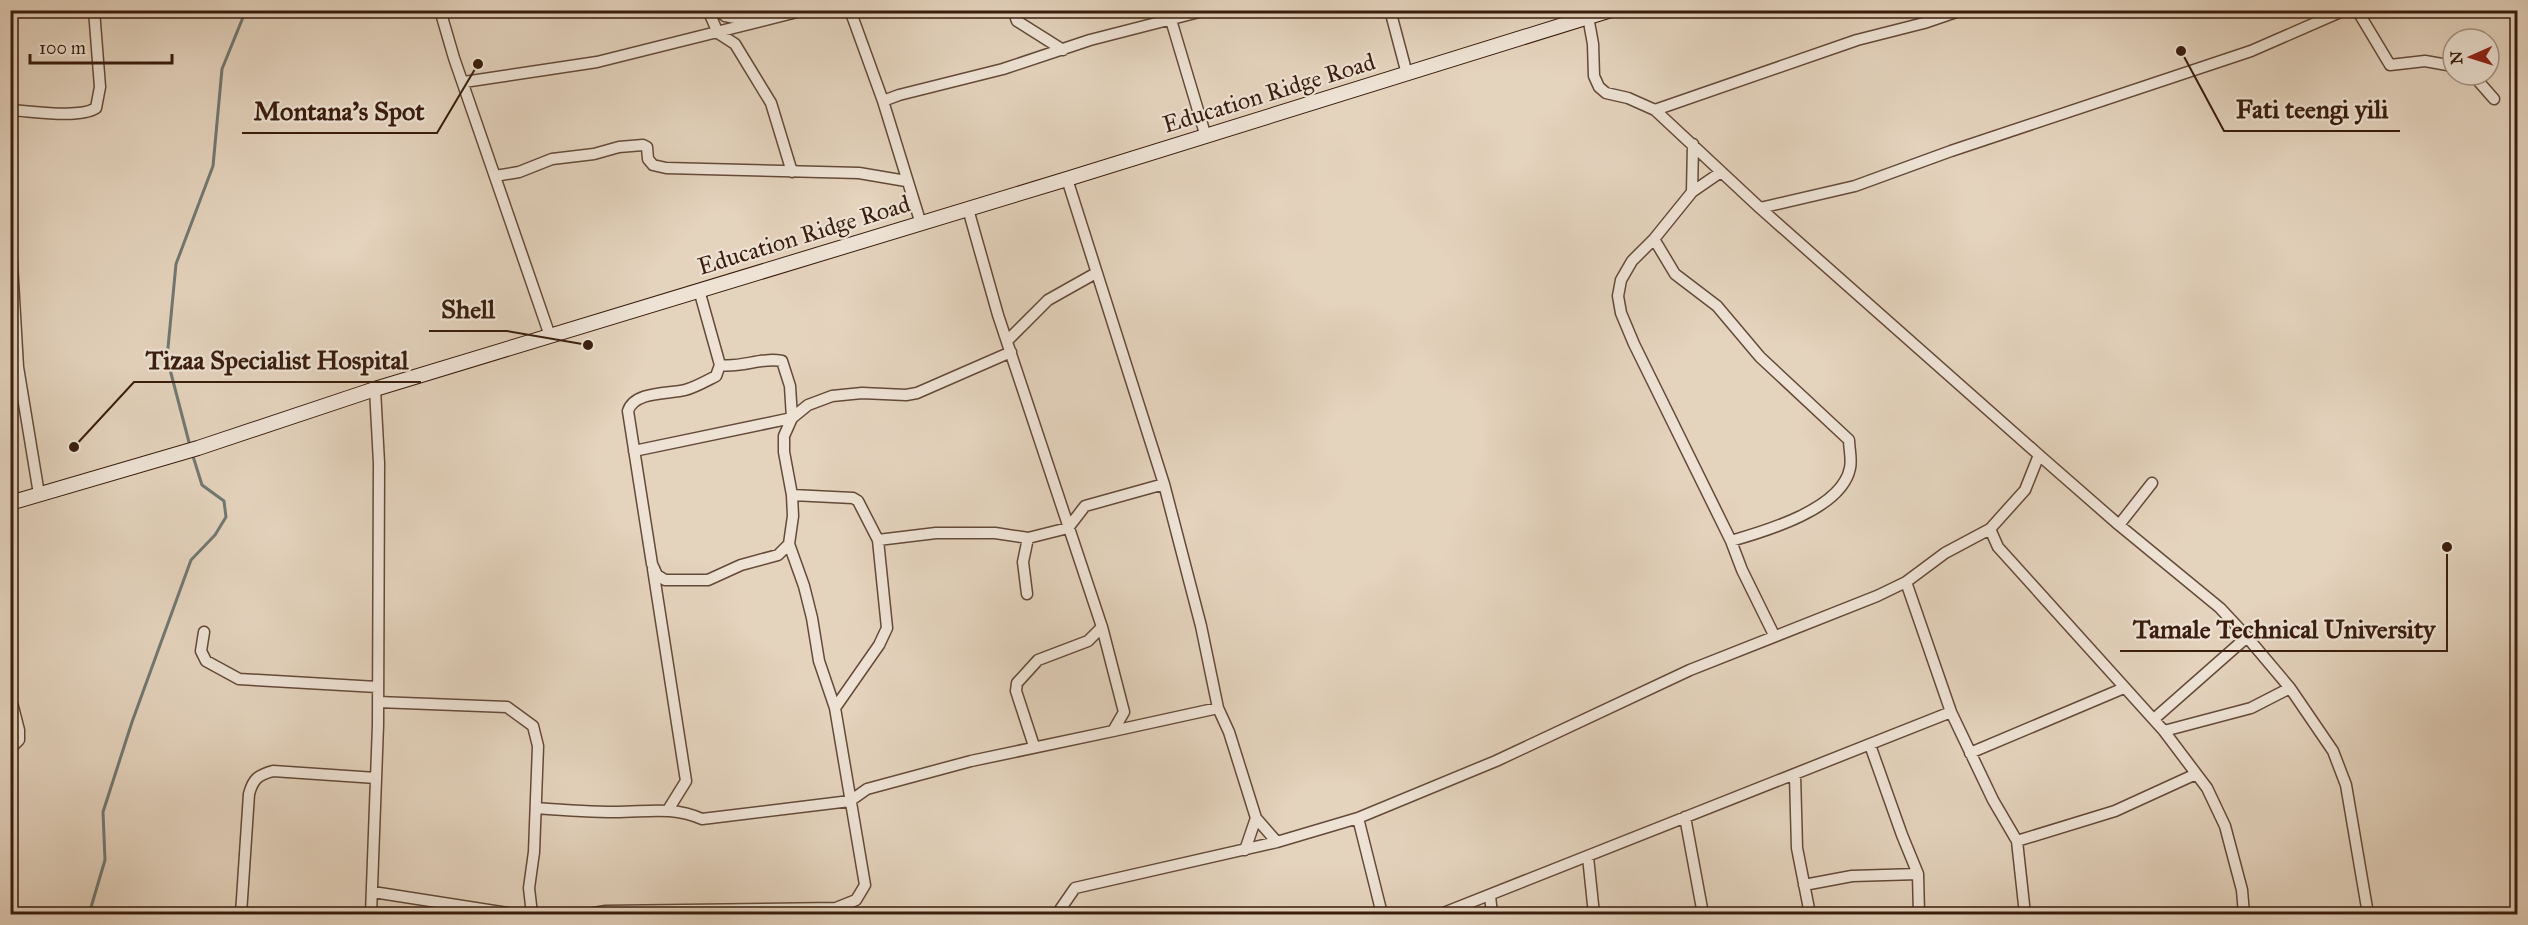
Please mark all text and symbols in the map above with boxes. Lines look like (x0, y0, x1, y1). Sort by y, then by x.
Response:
scale bar (30, 27, 172, 65)
north arrow (2441, 27, 2501, 87)
text: 100 m (39, 37, 86, 59)
street label: Education Ridge Road (1159, 46, 1379, 140)
text: N (2447, 50, 2466, 65)
callout: Fati teengi yili (2224, 87, 2400, 131)
callout: Montana's Spot (242, 89, 437, 133)
text: Fati teengi yili (2236, 93, 2389, 126)
text: Montana's Spot (254, 95, 425, 127)
street label: Education Ridge Road (694, 188, 914, 282)
callout: Shell (429, 287, 507, 331)
text: Shell (441, 293, 496, 325)
callout: Tizaa Specialist Hospital (134, 338, 421, 382)
text: Tizaa Specialist Hospital (144, 344, 410, 376)
callout: Tamale Technical University (2120, 607, 2447, 651)
text: Tamale Technical University (2132, 613, 2437, 645)

